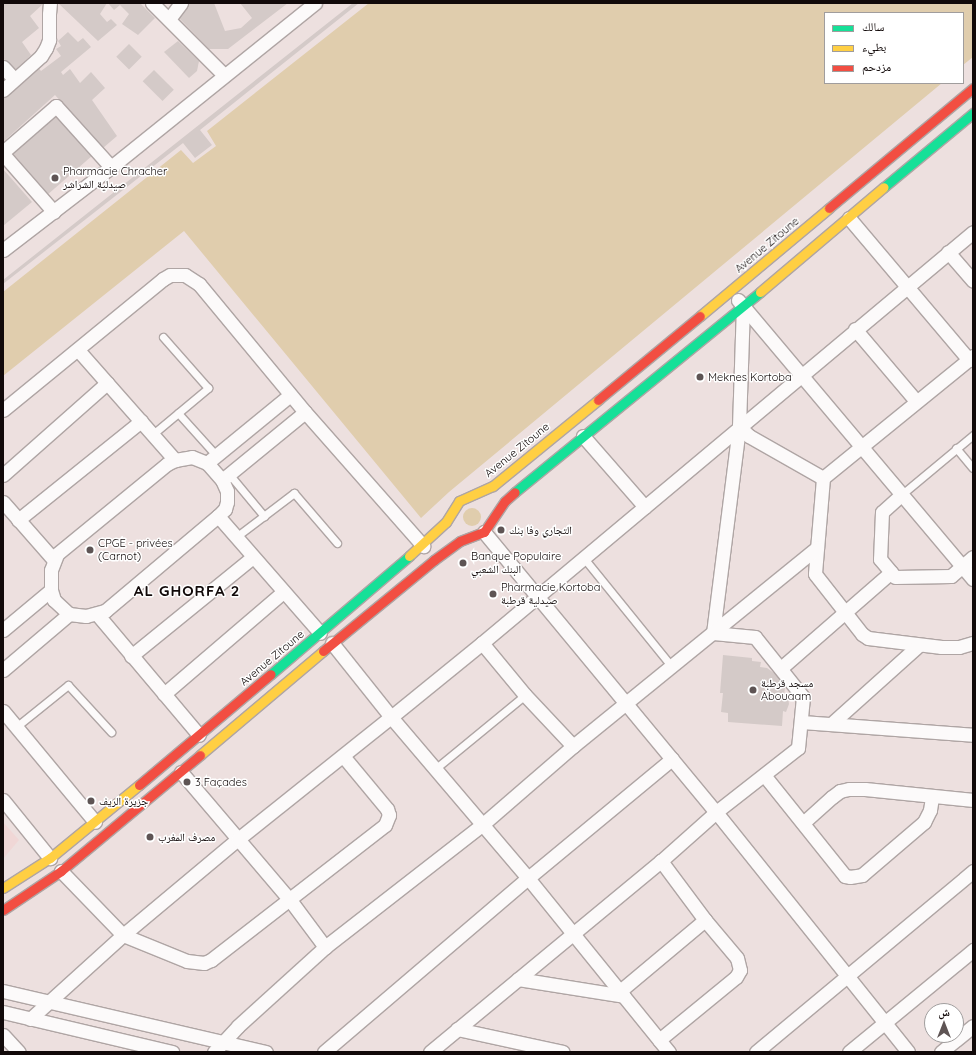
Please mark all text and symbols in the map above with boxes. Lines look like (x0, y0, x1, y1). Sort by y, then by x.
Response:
legend (824, 12, 964, 84)
text: سالك (862, 19, 884, 34)
text: بطيء (862, 39, 886, 54)
text: مزدحم (862, 59, 891, 74)
place label: Pharmacie Chracher صيدلية الشراشر (63, 165, 167, 191)
marker: Pharmacie Chracher صيدلية الشراشر (50, 173, 60, 183)
street label: Avenue Zitoune (732, 214, 802, 276)
place label: Meknes Kortoba (708, 370, 792, 384)
marker: Meknes Kortoba (695, 372, 705, 382)
street label: Avenue Zitoune (482, 420, 552, 480)
place label: التجاري وفا بنك (509, 523, 572, 537)
marker: التجاري وفا بنك (496, 525, 506, 535)
place label: CPGE - privées (Carnot) (98, 537, 173, 563)
marker: CPGE - privées (Carnot) (85, 545, 95, 555)
place label: Banque Populaire البنك الشعبي (471, 550, 561, 576)
marker: Banque Populaire البنك الشعبي (458, 558, 468, 568)
place label: Pharmacie Kortoba صيدلية قرطبة (501, 581, 600, 607)
district label: AL GHORFA 2 (134, 582, 240, 600)
marker: Pharmacie Kortoba صيدلية قرطبة (488, 589, 498, 599)
street label: Avenue Zitoune (237, 627, 307, 689)
place label: مسجد قرطبة Abouaam (761, 677, 813, 703)
marker: مسجد قرطبة Abouaam (748, 685, 758, 695)
place label: 3 Façades (195, 775, 247, 789)
marker: 3 Façades (182, 777, 192, 787)
place label: جزيرة الريف (99, 794, 148, 808)
marker: جزيرة الريف (86, 796, 96, 806)
place label: مصرف المغرب (158, 830, 215, 844)
marker: مصرف المغرب (145, 832, 155, 842)
north arrow (924, 1003, 964, 1043)
text: ش (938, 1005, 950, 1019)

